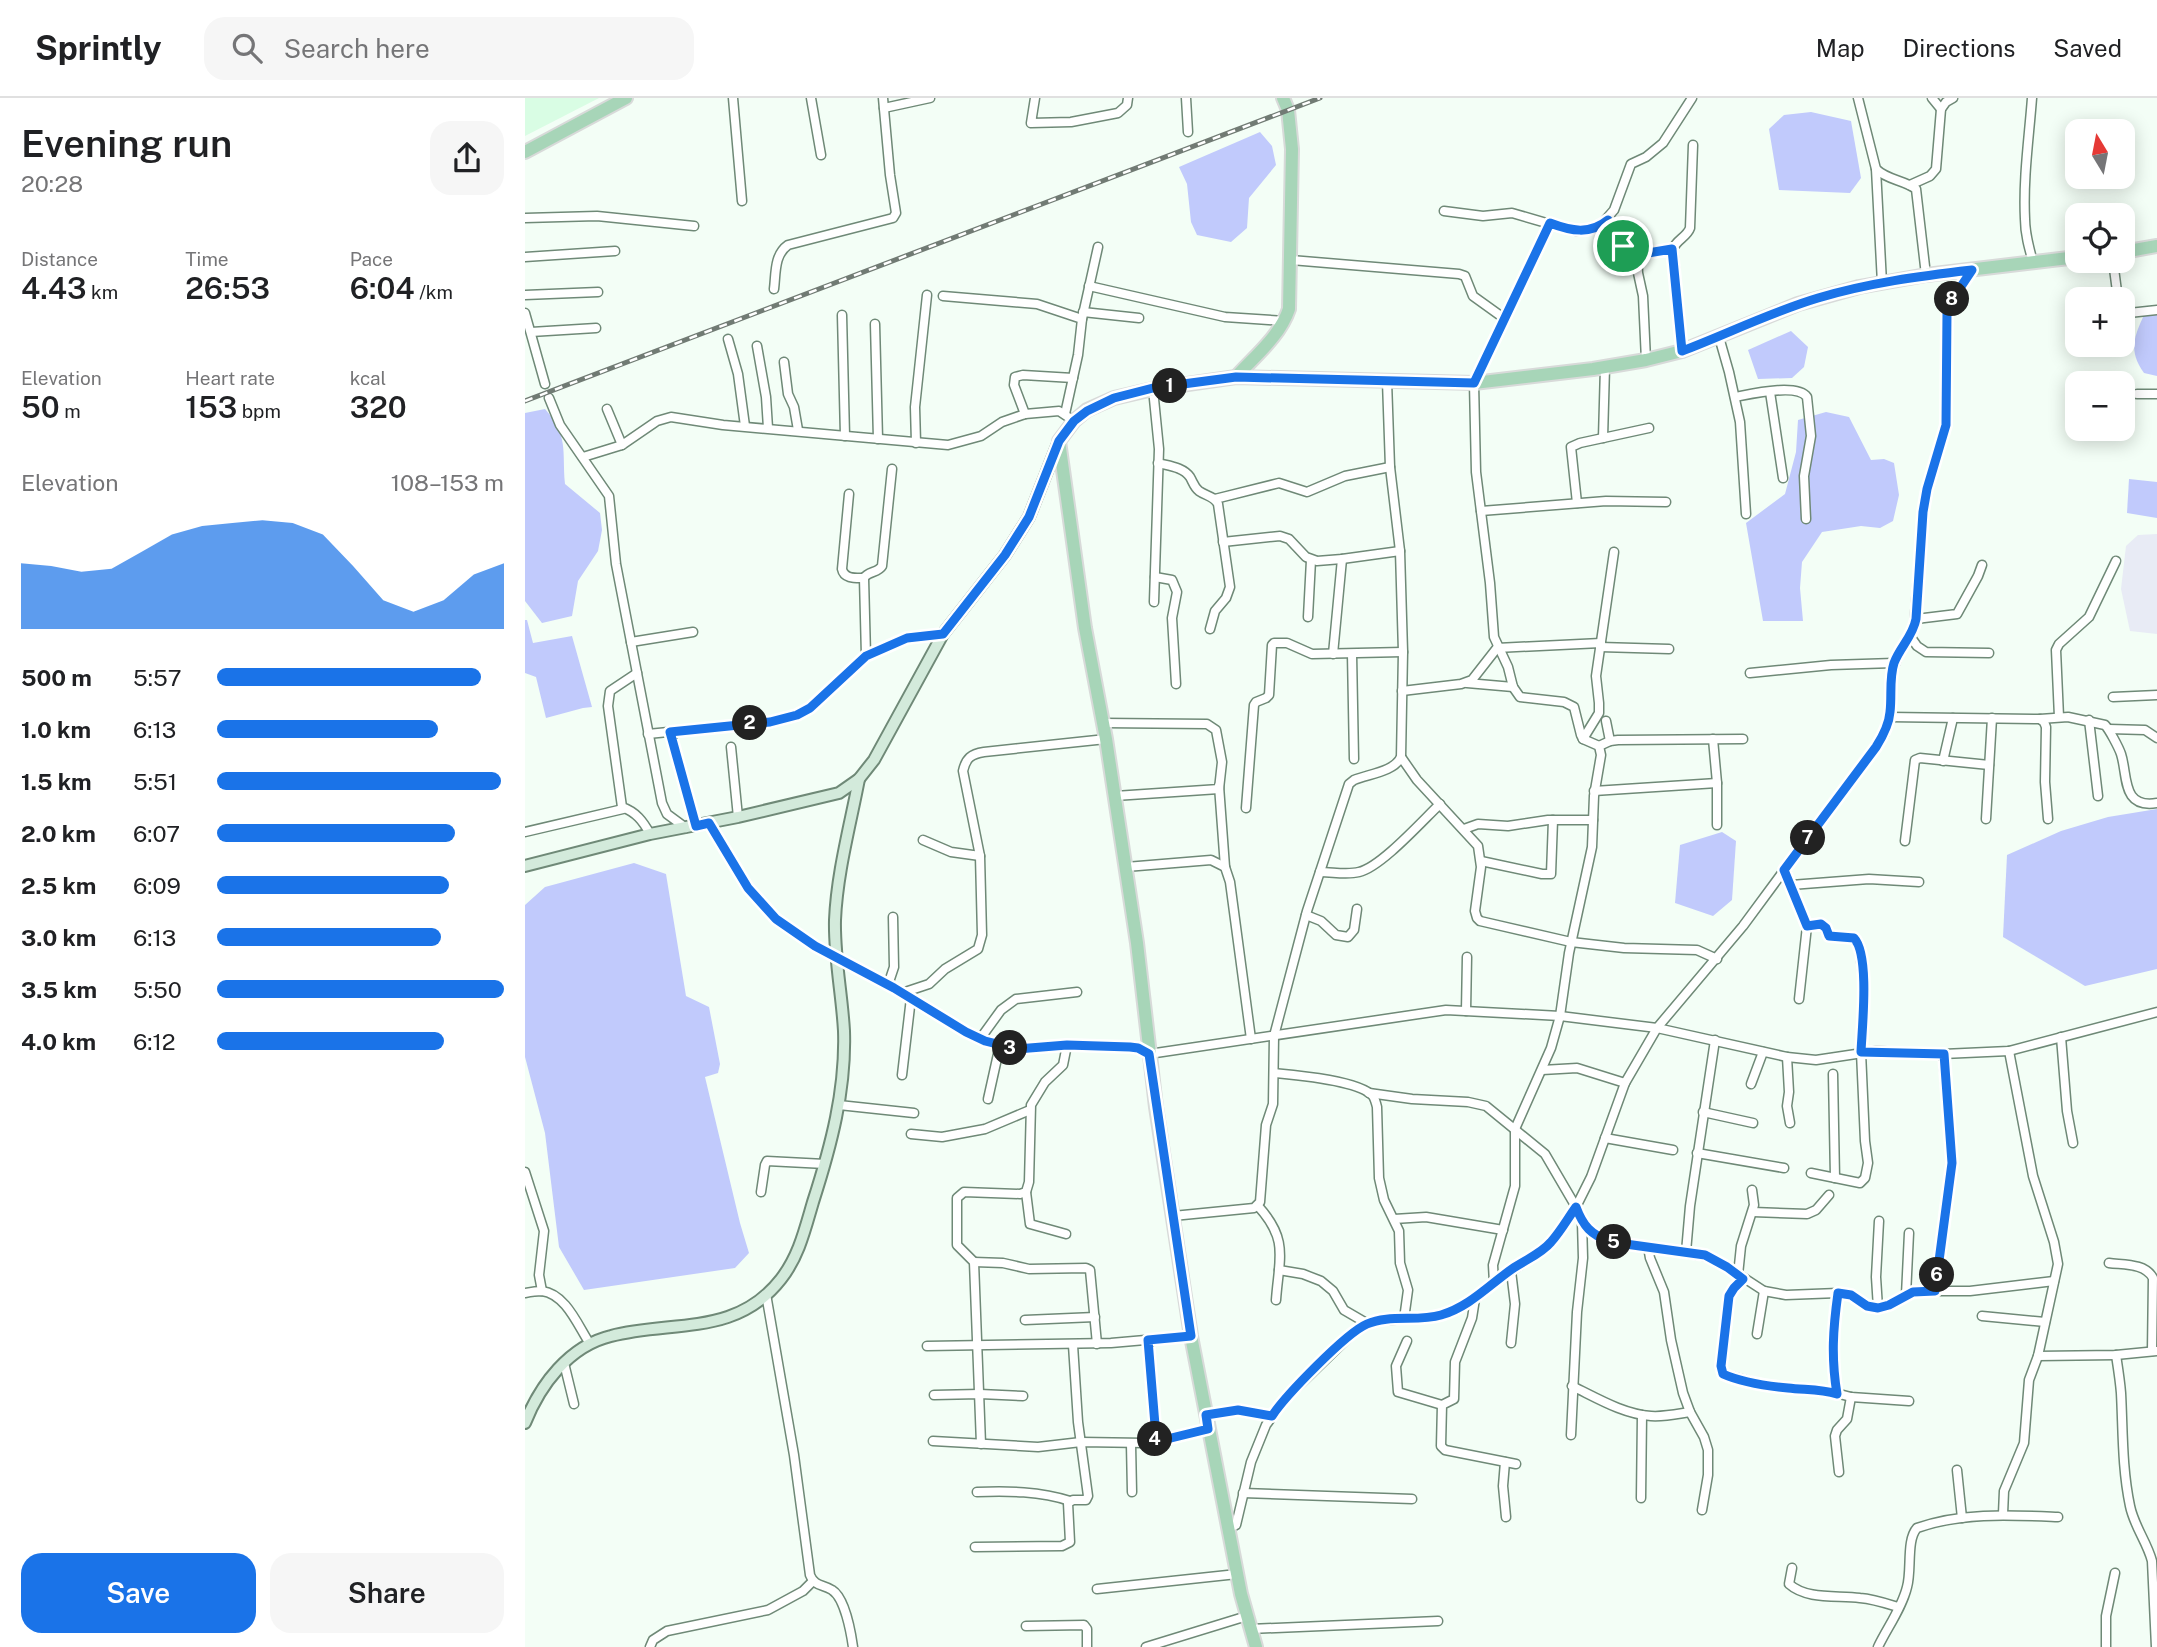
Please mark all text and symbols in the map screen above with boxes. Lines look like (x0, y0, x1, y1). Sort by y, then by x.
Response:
search box (204, 17, 694, 80)
text: Sprintly (35, 29, 162, 67)
icon: search (228, 29, 266, 67)
text: Search here (284, 33, 430, 64)
text: Map (1816, 34, 1865, 62)
text: Directions (1903, 34, 2015, 62)
text: Saved (2053, 34, 2122, 62)
north arrow (2065, 119, 2135, 189)
map controls (2065, 119, 2135, 441)
text: Evening run (21, 121, 232, 166)
button: share (430, 121, 504, 195)
text: 20:28 (21, 170, 83, 197)
button: locate (2065, 203, 2135, 273)
pin (1593, 216, 1653, 276)
icon: arrive (1604, 227, 1642, 265)
text: Distance (21, 248, 98, 270)
text: Time (185, 248, 229, 270)
text: Pace (350, 248, 393, 270)
text: 4.43 (21, 270, 86, 306)
text: 26:53 (185, 270, 270, 306)
text: 6:04 (350, 270, 415, 306)
text: km (86, 281, 118, 303)
text: /km (415, 281, 453, 303)
pin: 8 (1935, 282, 1969, 316)
text: 8 (1945, 287, 1958, 309)
button: + (2065, 287, 2135, 357)
text: Elevation (21, 367, 102, 389)
text: Heart rate (185, 367, 275, 389)
text: kcal (350, 367, 386, 389)
pin: 1 (1153, 368, 1187, 404)
button: − (2065, 371, 2135, 441)
text: 1 (1165, 374, 1174, 396)
text: 50 (21, 389, 60, 425)
text: 153 (185, 389, 237, 425)
text: 320 (350, 389, 407, 425)
text: m (60, 400, 81, 422)
text: bpm (237, 400, 281, 422)
text: Elevation (21, 469, 119, 496)
text: 108–153 m (391, 469, 504, 496)
text: 500 m (21, 664, 92, 691)
text: 5:57 (133, 664, 181, 691)
pin: 2 (733, 706, 768, 740)
text: 2 (743, 711, 756, 733)
text: 1.0 km (21, 716, 91, 743)
text: 6:13 (133, 716, 176, 743)
text: 1.5 km (21, 768, 92, 795)
text: 5:51 (133, 768, 177, 795)
text: 2.0 km (21, 820, 96, 847)
text: 6:07 (133, 820, 180, 847)
pin: 7 (1791, 820, 1825, 856)
text: 7 (1802, 826, 1813, 848)
text: 2.5 km (21, 872, 96, 899)
text: 6:09 (133, 872, 181, 899)
text: 3.0 km (21, 924, 96, 951)
text: 6:13 (133, 924, 176, 951)
text: 3.5 km (21, 976, 97, 1003)
text: 5:50 (133, 976, 182, 1003)
text: 4.0 km (21, 1028, 96, 1055)
text: 6:12 (133, 1028, 176, 1055)
pin: 3 (993, 1030, 1028, 1066)
text: 3 (1003, 1036, 1016, 1058)
pin: 5 (1597, 1224, 1631, 1260)
text: 5 (1607, 1230, 1620, 1252)
pin: 6 (1919, 1258, 1955, 1292)
text: 6 (1930, 1263, 1943, 1285)
pin: 4 (1137, 1422, 1173, 1456)
text: 4 (1148, 1427, 1161, 1449)
button: Save (21, 1553, 256, 1633)
button: Share (270, 1553, 504, 1633)

